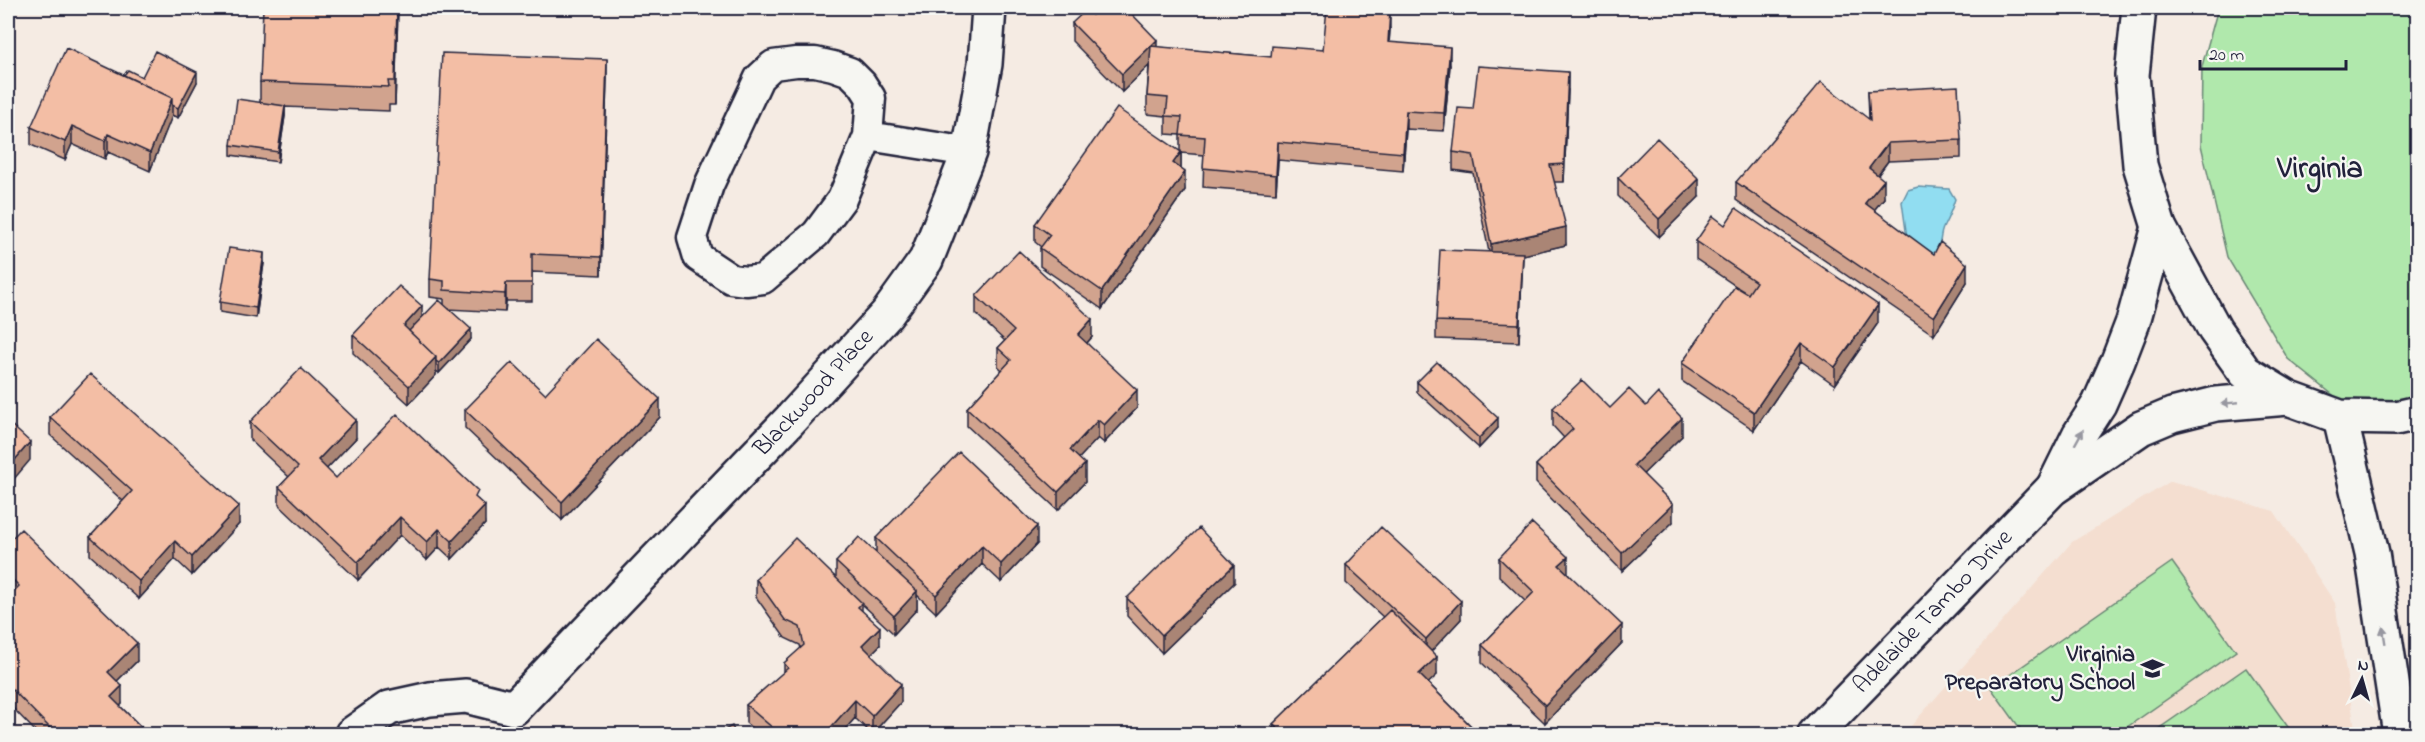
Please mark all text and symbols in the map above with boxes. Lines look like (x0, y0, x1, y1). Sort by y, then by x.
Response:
scale bar (2200, 33, 2346, 71)
text: 20 m (2209, 43, 2244, 69)
district label: Virginia (2276, 148, 2363, 193)
street label: Blackwood Place (745, 321, 883, 466)
one-way arrow (2221, 398, 2240, 408)
one-way arrow (2073, 429, 2083, 446)
street label: Adelaide Tambo Drive (1845, 521, 2022, 702)
one-way arrow (2380, 626, 2389, 645)
place label: Virginia Preparatory School (1945, 638, 2135, 702)
north arrow (2332, 649, 2392, 709)
text: N (2357, 654, 2370, 678)
school or university icon: Virginia Preparatory School (2140, 656, 2166, 682)

